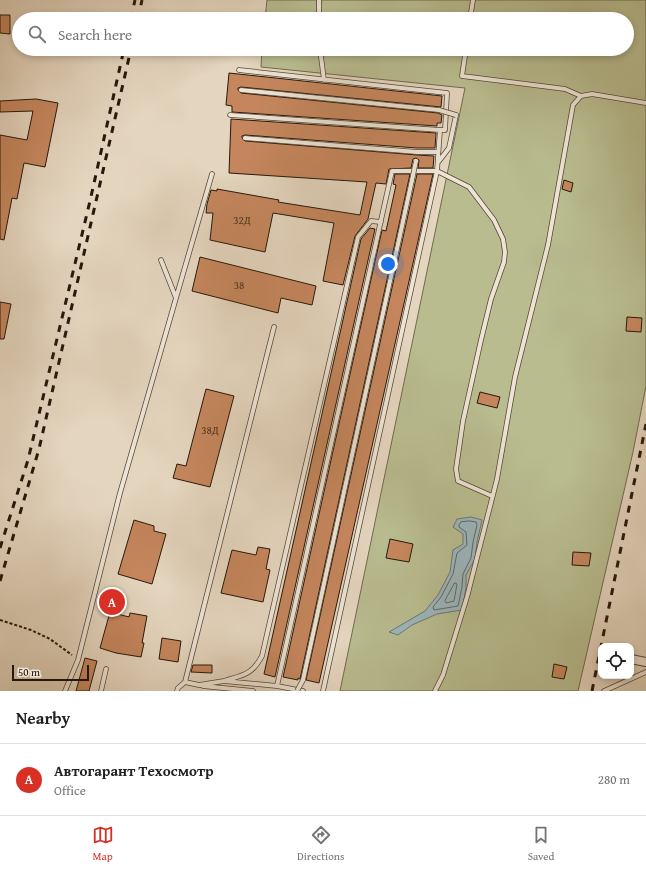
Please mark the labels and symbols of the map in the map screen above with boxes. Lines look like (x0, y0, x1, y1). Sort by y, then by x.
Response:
house number: 32Д (233, 212, 251, 228)
your location (378, 254, 398, 274)
house number: 38 (234, 277, 244, 293)
house number: 38Д (201, 422, 219, 438)
pin: A (99, 587, 125, 617)
scale bar (12, 663, 89, 682)

